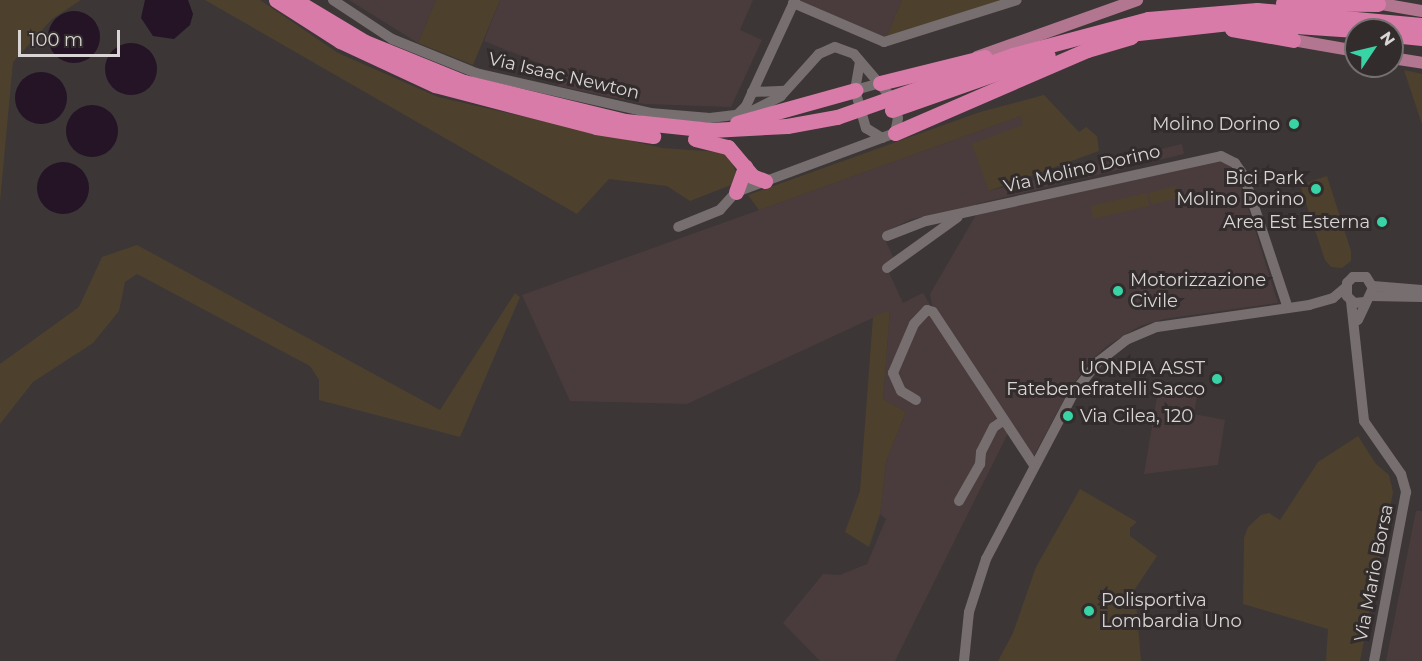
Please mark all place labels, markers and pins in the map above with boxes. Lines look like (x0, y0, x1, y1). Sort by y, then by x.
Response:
place label: Molino Dorino (1152, 113, 1280, 135)
marker: Molino Dorino (1285, 115, 1303, 133)
place label: Bici Park Molino Dorino (1176, 168, 1304, 210)
marker: Bici Park Molino Dorino (1309, 182, 1323, 196)
place label: Area Est Esterna (1223, 211, 1370, 233)
marker: Area Est Esterna (1375, 215, 1389, 229)
place label: Motorizzazione Civile (1130, 270, 1266, 312)
marker: Motorizzazione Civile (1111, 284, 1125, 298)
place label: UONPIA ASST Fatebenefratelli Sacco (1006, 358, 1205, 400)
marker: UONPIA ASST Fatebenefratelli Sacco (1210, 372, 1224, 386)
place label: Via Cilea, 120 (1080, 405, 1193, 427)
marker: Via Cilea, 120 (1061, 409, 1075, 423)
place label: Polisportiva Lombardia Uno (1101, 590, 1242, 632)
marker: Polisportiva Lombardia Uno (1082, 604, 1096, 618)

